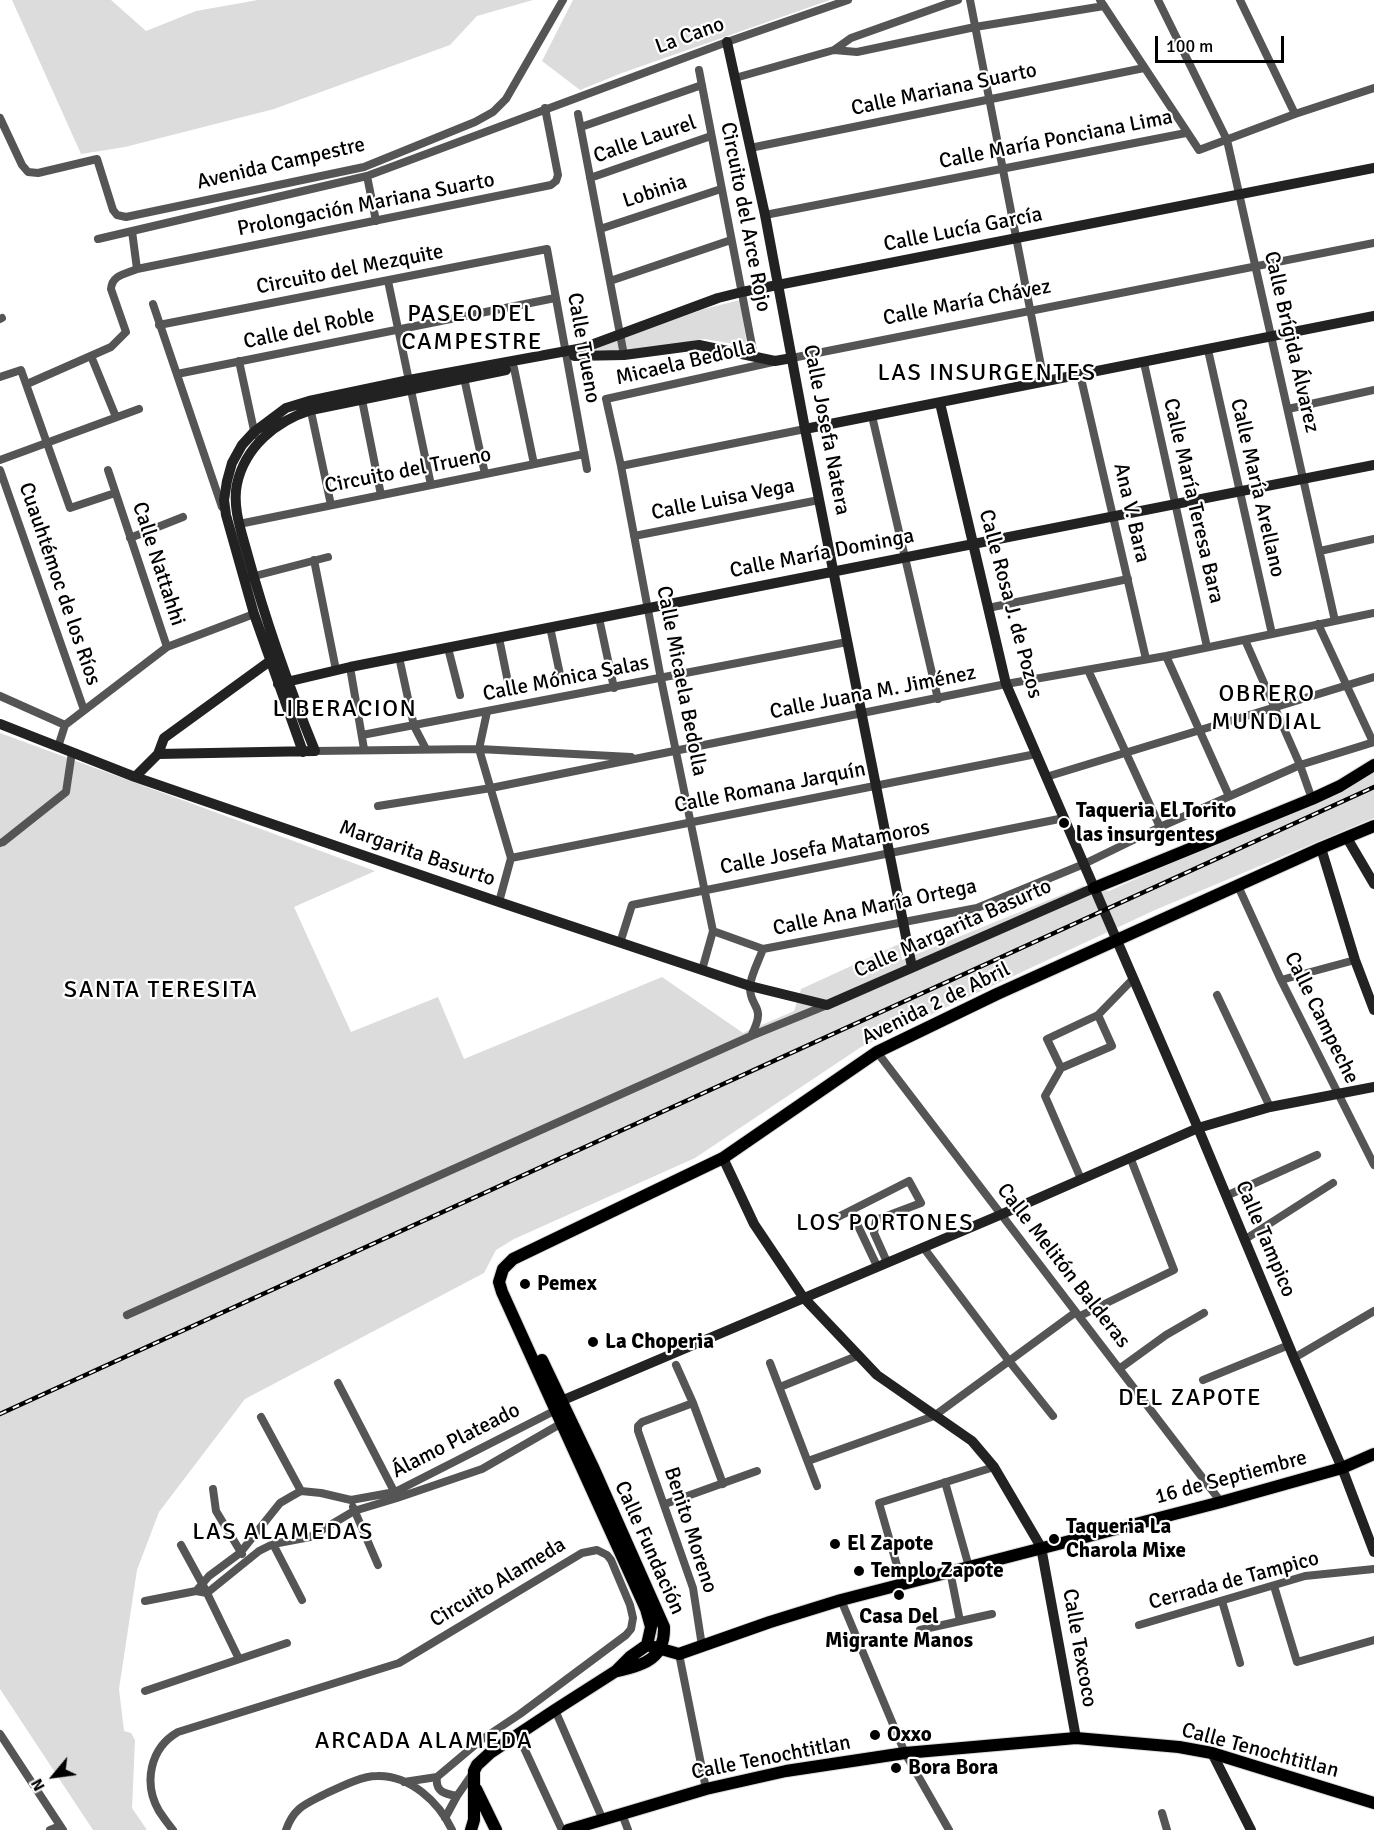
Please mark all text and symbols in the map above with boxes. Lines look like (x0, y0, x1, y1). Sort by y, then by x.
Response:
street label: La Cano (652, 12, 728, 60)
scale bar (1158, 24, 1287, 62)
text: 100 m (1166, 35, 1213, 57)
street label: Calle Mariana Suarto (849, 58, 1039, 122)
street label: Calle María Ponciana Lima (937, 105, 1175, 175)
street label: Calle Laurel (590, 111, 700, 169)
street label: Circuito del Arce Rojo (714, 120, 776, 314)
street label: Avenida Campestre (194, 132, 368, 196)
street label: Prolongación Mariana Suarto (235, 168, 497, 242)
street label: Lobinia (620, 170, 690, 214)
street label: Calle Lucía García (882, 202, 1044, 258)
street label: Circuito del Mezquite (254, 239, 446, 301)
street label: Calle Brígida Álvarez (1258, 249, 1324, 435)
street label: Calle María Chávez (881, 274, 1053, 332)
street label: Calle Trueno (561, 291, 605, 405)
district label: PASEO DEL CAMPESTRE (401, 301, 543, 357)
street label: Calle del Roble (241, 303, 377, 355)
street label: Micaela Bedolla (613, 335, 759, 391)
street label: Calle Josefa Natera (797, 343, 855, 517)
district label: LAS INSURGENTES (878, 360, 1096, 388)
street label: Calle María Teresa Bara (1157, 396, 1229, 606)
street label: Calle María Arellano (1224, 396, 1290, 580)
street label: Circuito del Trueno (323, 443, 493, 499)
street label: Ana V. Bara (1107, 461, 1155, 565)
street label: Calle Luisa Vega (649, 474, 797, 526)
street label: Cuauhtémoc de los Ríos (12, 479, 106, 689)
street label: Calle Nattahhi (126, 499, 190, 629)
street label: Calle Rosa J. de Pozos (973, 507, 1047, 701)
street label: Calle María Dominga (728, 524, 916, 584)
street label: Calle Micaela Bedolla (650, 584, 712, 778)
street label: Calle Mónica Salas (481, 651, 651, 707)
street label: Calle Juana M. Jiménez (768, 661, 978, 725)
district label: OBRERO MUNDIAL (1211, 681, 1323, 737)
district label: LIBERACION (273, 696, 417, 724)
street label: Calle Romana Jarquín (672, 757, 868, 819)
place label: Taqueria El Torito las insurgentes (1076, 798, 1236, 848)
street label: Margarita Basurto (336, 815, 498, 893)
street label: Calle Josefa Matamoros (718, 815, 932, 881)
marker: Taqueria El Torito las insurgentes (1057, 816, 1071, 830)
street label: Calle Ana María Ortega (771, 874, 979, 942)
street label: Calle Margarita Basurto (850, 874, 1056, 984)
street label: Calle Campeche (1278, 948, 1364, 1088)
street label: Avenida 2 de Abril (858, 957, 1014, 1051)
district label: SANTA TERESITA (64, 977, 258, 1005)
street label: Calle Tampico (1229, 1177, 1301, 1301)
street label: Calle Melitón Balderas (991, 1179, 1135, 1353)
district label: LOS PORTONES (796, 1210, 974, 1238)
place label: Pemex (537, 1271, 597, 1297)
marker: Pemex (518, 1277, 532, 1291)
place label: La Choperia (605, 1329, 714, 1355)
marker: La Choperia (586, 1335, 600, 1349)
district label: DEL ZAPOTE (1118, 1385, 1262, 1413)
street label: Álamo Plateado (388, 1398, 524, 1484)
street label: 16 de Septiembre (1152, 1446, 1310, 1510)
street label: Benito Moreno (658, 1464, 722, 1596)
street label: Calle Fundación (608, 1477, 690, 1619)
place label: Taqueria La Charola Mixe (1066, 1514, 1186, 1564)
district label: LAS ALAMEDAS (192, 1519, 374, 1547)
place label: El Zapote (847, 1531, 933, 1557)
marker: Taqueria La Charola Mixe (1047, 1532, 1061, 1546)
street label: Circuito Alameda (426, 1533, 570, 1633)
marker: El Zapote (828, 1537, 842, 1551)
street label: Cerrada de Tampico (1146, 1546, 1322, 1616)
place label: Templo Zapote (871, 1558, 1004, 1584)
marker: Templo Zapote (852, 1564, 866, 1578)
street label: Calle Texcoco (1056, 1587, 1102, 1709)
marker: Casa Del Migrante Manos (892, 1588, 906, 1602)
place label: Casa Del Migrante Manos (825, 1604, 973, 1654)
street label: Calle Tenochtitlan (1179, 1718, 1341, 1784)
place label: Oxxo (887, 1722, 932, 1748)
district label: ARCADA ALAMEDA (315, 1728, 533, 1756)
marker: Oxxo (868, 1728, 882, 1742)
street label: Calle Tenochtitlan (689, 1730, 853, 1786)
north arrow (24, 1746, 84, 1806)
place label: Bora Bora (908, 1755, 998, 1781)
marker: Bora Bora (889, 1761, 903, 1775)
text: N (27, 1775, 50, 1794)

